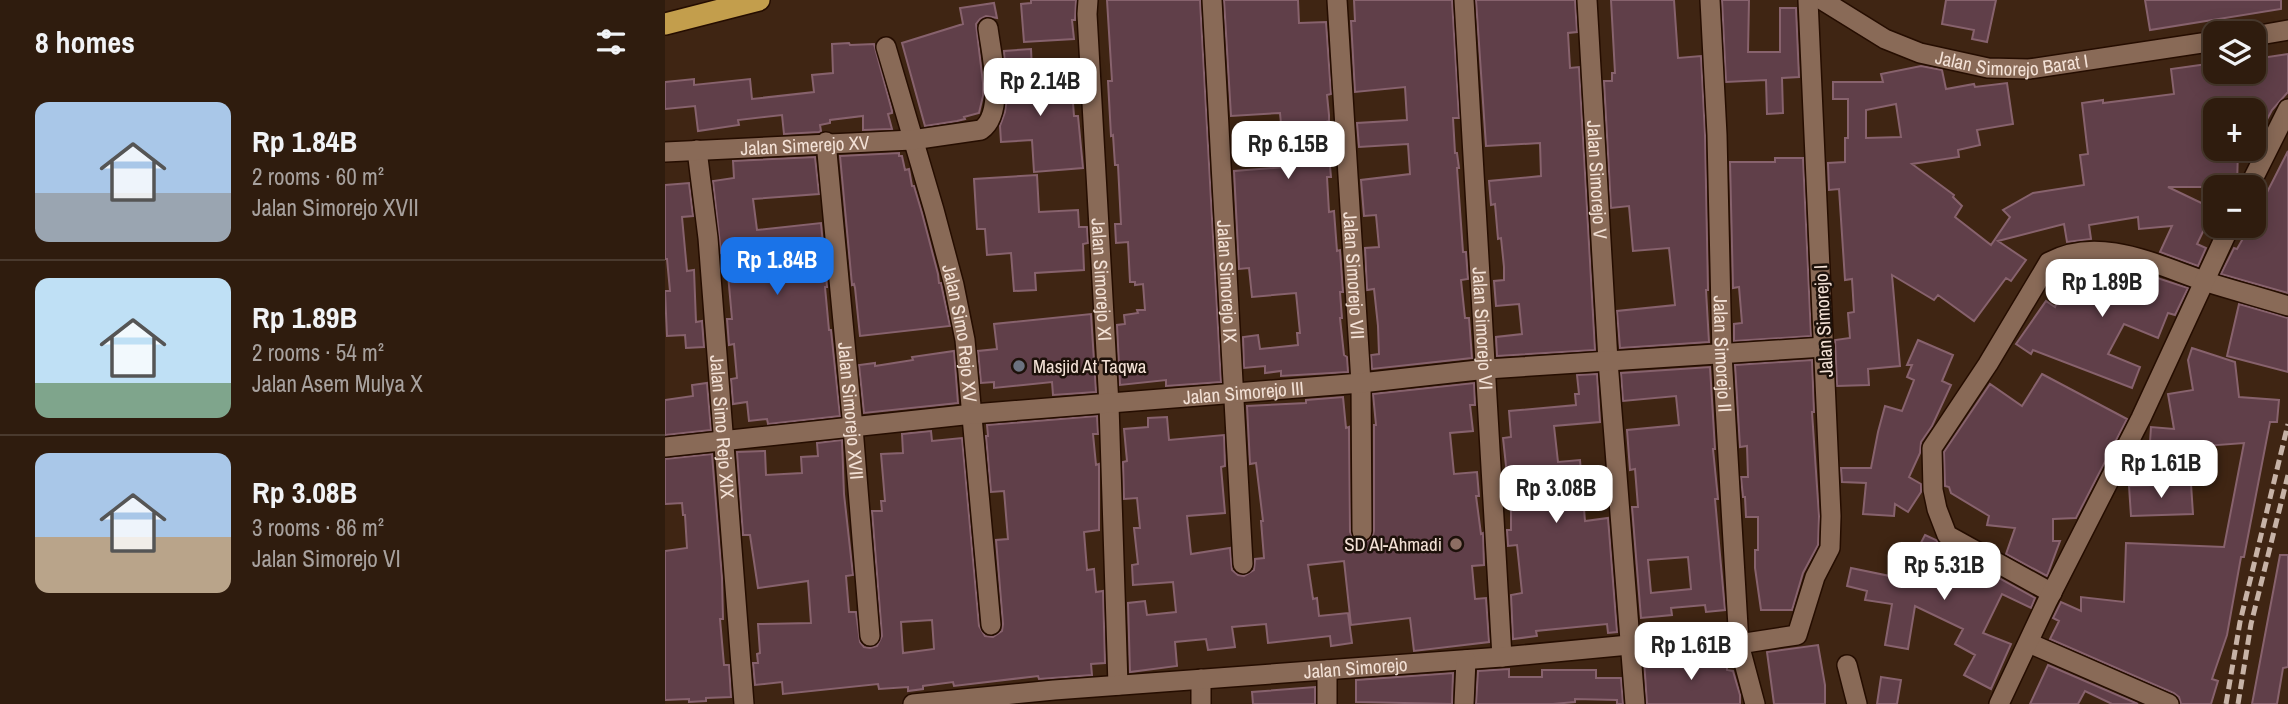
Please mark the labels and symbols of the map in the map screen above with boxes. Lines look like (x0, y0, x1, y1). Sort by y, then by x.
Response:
street label: Jalan Simorejo Barat I (1933, 44, 2090, 82)
pin: Rp 2.14B (968, 58, 1112, 118)
street label: Jalan Simorejo V (1581, 120, 1614, 240)
pin: Rp 6.15B (1216, 122, 1360, 181)
street label: Jalan Simerejo XV (740, 129, 871, 161)
street label: Jalan Simorejo VII (1337, 211, 1371, 340)
street label: Jalan Simorejo XI (1086, 217, 1118, 342)
street label: Jalan Simorejo IX (1211, 219, 1244, 344)
pin: Rp 1.84B (705, 238, 849, 297)
pin: Rp 1.89B (2030, 260, 2174, 319)
street label: Jalan Simo Rejo XV (936, 261, 984, 404)
street label: Jalan Simorejo I (1807, 264, 1839, 378)
street label: Jalan Simorejo VI (1466, 266, 1500, 391)
street label: Jalan Simorejo II (1708, 295, 1738, 413)
street label: Jalan Simorejo XVII (832, 341, 870, 481)
place label: Masjid At Taqwa (1033, 353, 1147, 379)
street label: Jalan Simo Rejo XIX (704, 354, 741, 500)
marker: Masjid At Taqwa (1011, 358, 1027, 374)
street label: Jalan Simorejo III (1182, 375, 1305, 410)
pin: Rp 1.61B (2089, 440, 2233, 500)
pin: Rp 3.08B (1484, 466, 1628, 525)
place label: SD Al-Ahmadi (1344, 531, 1442, 557)
marker: SD Al-Ahmadi (1448, 536, 1464, 552)
pin: Rp 5.31B (1872, 542, 2016, 602)
pin: Rp 1.61B (1619, 622, 1763, 682)
street label: Jalan Simorejo (1303, 651, 1408, 685)

